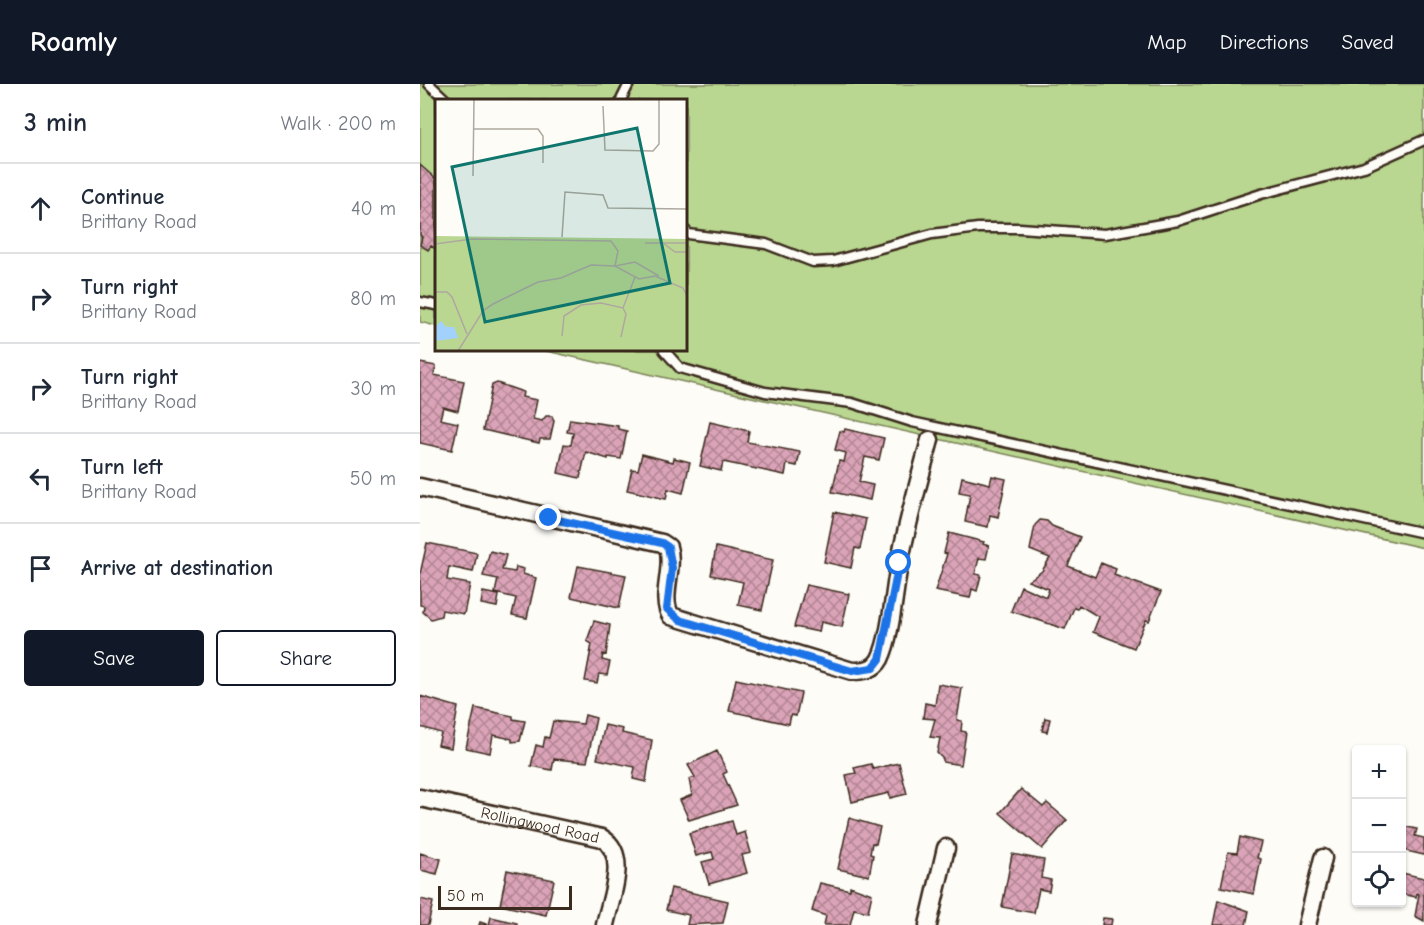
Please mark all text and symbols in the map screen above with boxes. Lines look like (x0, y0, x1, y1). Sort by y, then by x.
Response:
text: Roamly (30, 26, 117, 58)
text: Map (1147, 30, 1187, 54)
text: Directions (1220, 30, 1309, 54)
text: Saved (1342, 30, 1394, 54)
inset map (435, 99, 687, 351)
text: 3 min (24, 108, 87, 138)
text: Walk · 200 m (281, 112, 396, 135)
text: Continue (81, 184, 164, 210)
icon: ahead (24, 192, 57, 225)
text: 40 m (351, 197, 396, 220)
text: Brittany Road (81, 210, 197, 233)
text: Turn right (81, 274, 178, 300)
icon: right (24, 282, 57, 315)
text: 80 m (350, 287, 396, 310)
text: Brittany Road (81, 300, 197, 323)
text: Turn right (81, 364, 178, 390)
icon: right (24, 372, 57, 405)
text: 30 m (350, 377, 396, 400)
text: Brittany Road (81, 390, 197, 413)
text: Turn left (81, 454, 163, 480)
icon: left (24, 462, 57, 495)
text: 50 m (350, 467, 396, 490)
text: Brittany Road (81, 480, 197, 503)
route end (535, 504, 561, 530)
route start (885, 549, 911, 575)
icon: arrive (24, 552, 57, 585)
text: Arrive at destination (81, 555, 273, 581)
button: Save (24, 630, 204, 686)
button: Share (216, 630, 396, 686)
map controls (1352, 745, 1406, 907)
button: + (1352, 745, 1406, 799)
button: − (1352, 799, 1406, 853)
street label: Rollingwood Road (479, 804, 601, 847)
button: locate (1352, 853, 1406, 907)
scale bar (438, 883, 572, 910)
text: 50 m (447, 887, 484, 905)

